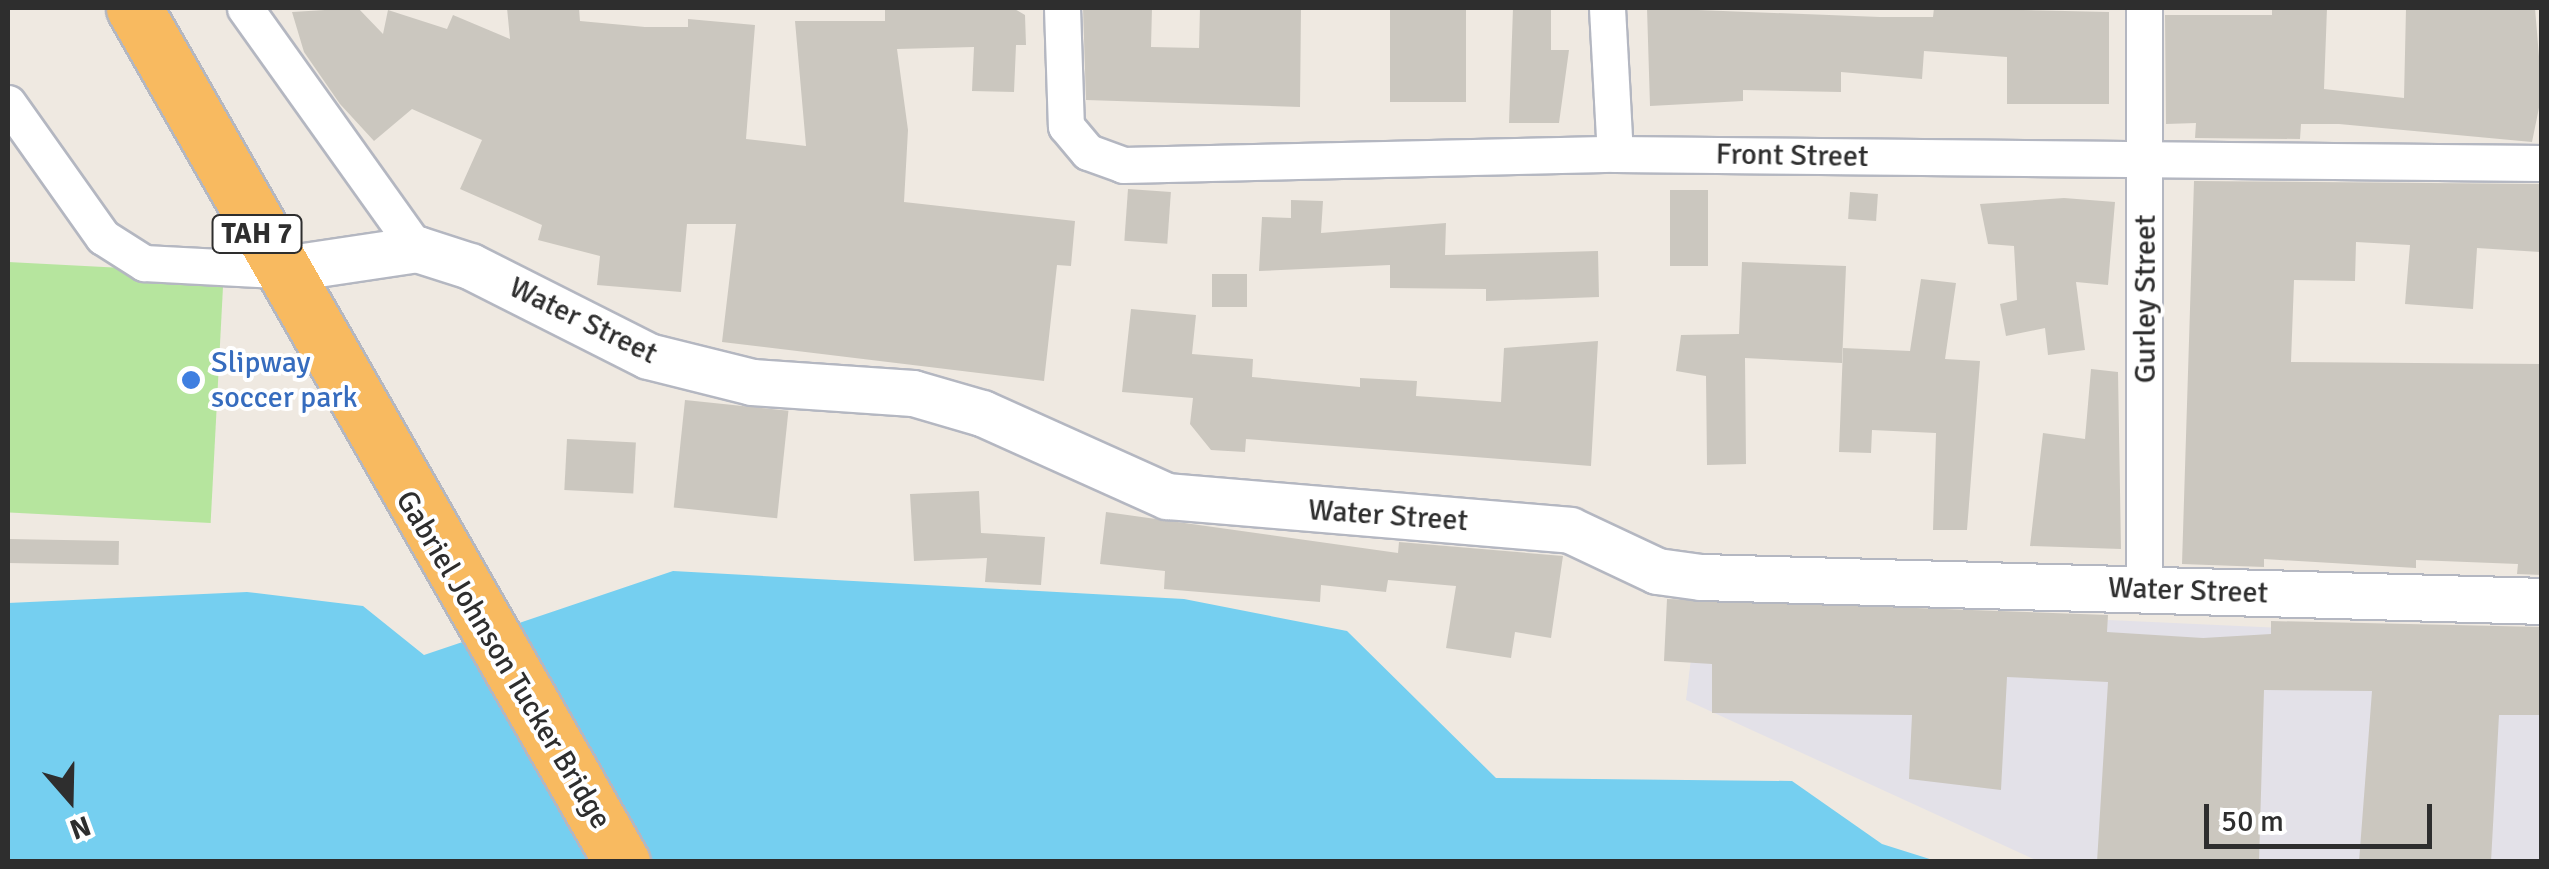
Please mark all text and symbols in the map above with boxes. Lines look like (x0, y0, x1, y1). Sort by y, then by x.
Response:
street label: Front Street (1715, 137, 1869, 175)
road number: TAH 7 (210, 211, 304, 257)
street label: Gurley Street (2128, 215, 2164, 383)
street label: Water Street (503, 270, 663, 372)
place label: Slipway soccer park (211, 345, 358, 416)
marker: Slipway soccer park (180, 369, 202, 391)
street label: Gabriel Johnson Tucker Bridge (388, 484, 618, 836)
street label: Water Street (1307, 492, 1469, 540)
street label: Water Street (2107, 570, 2269, 612)
north arrow (20, 749, 120, 849)
scale bar (2209, 784, 2436, 846)
text: 50 m (2221, 803, 2284, 840)
text: N (65, 808, 95, 846)

